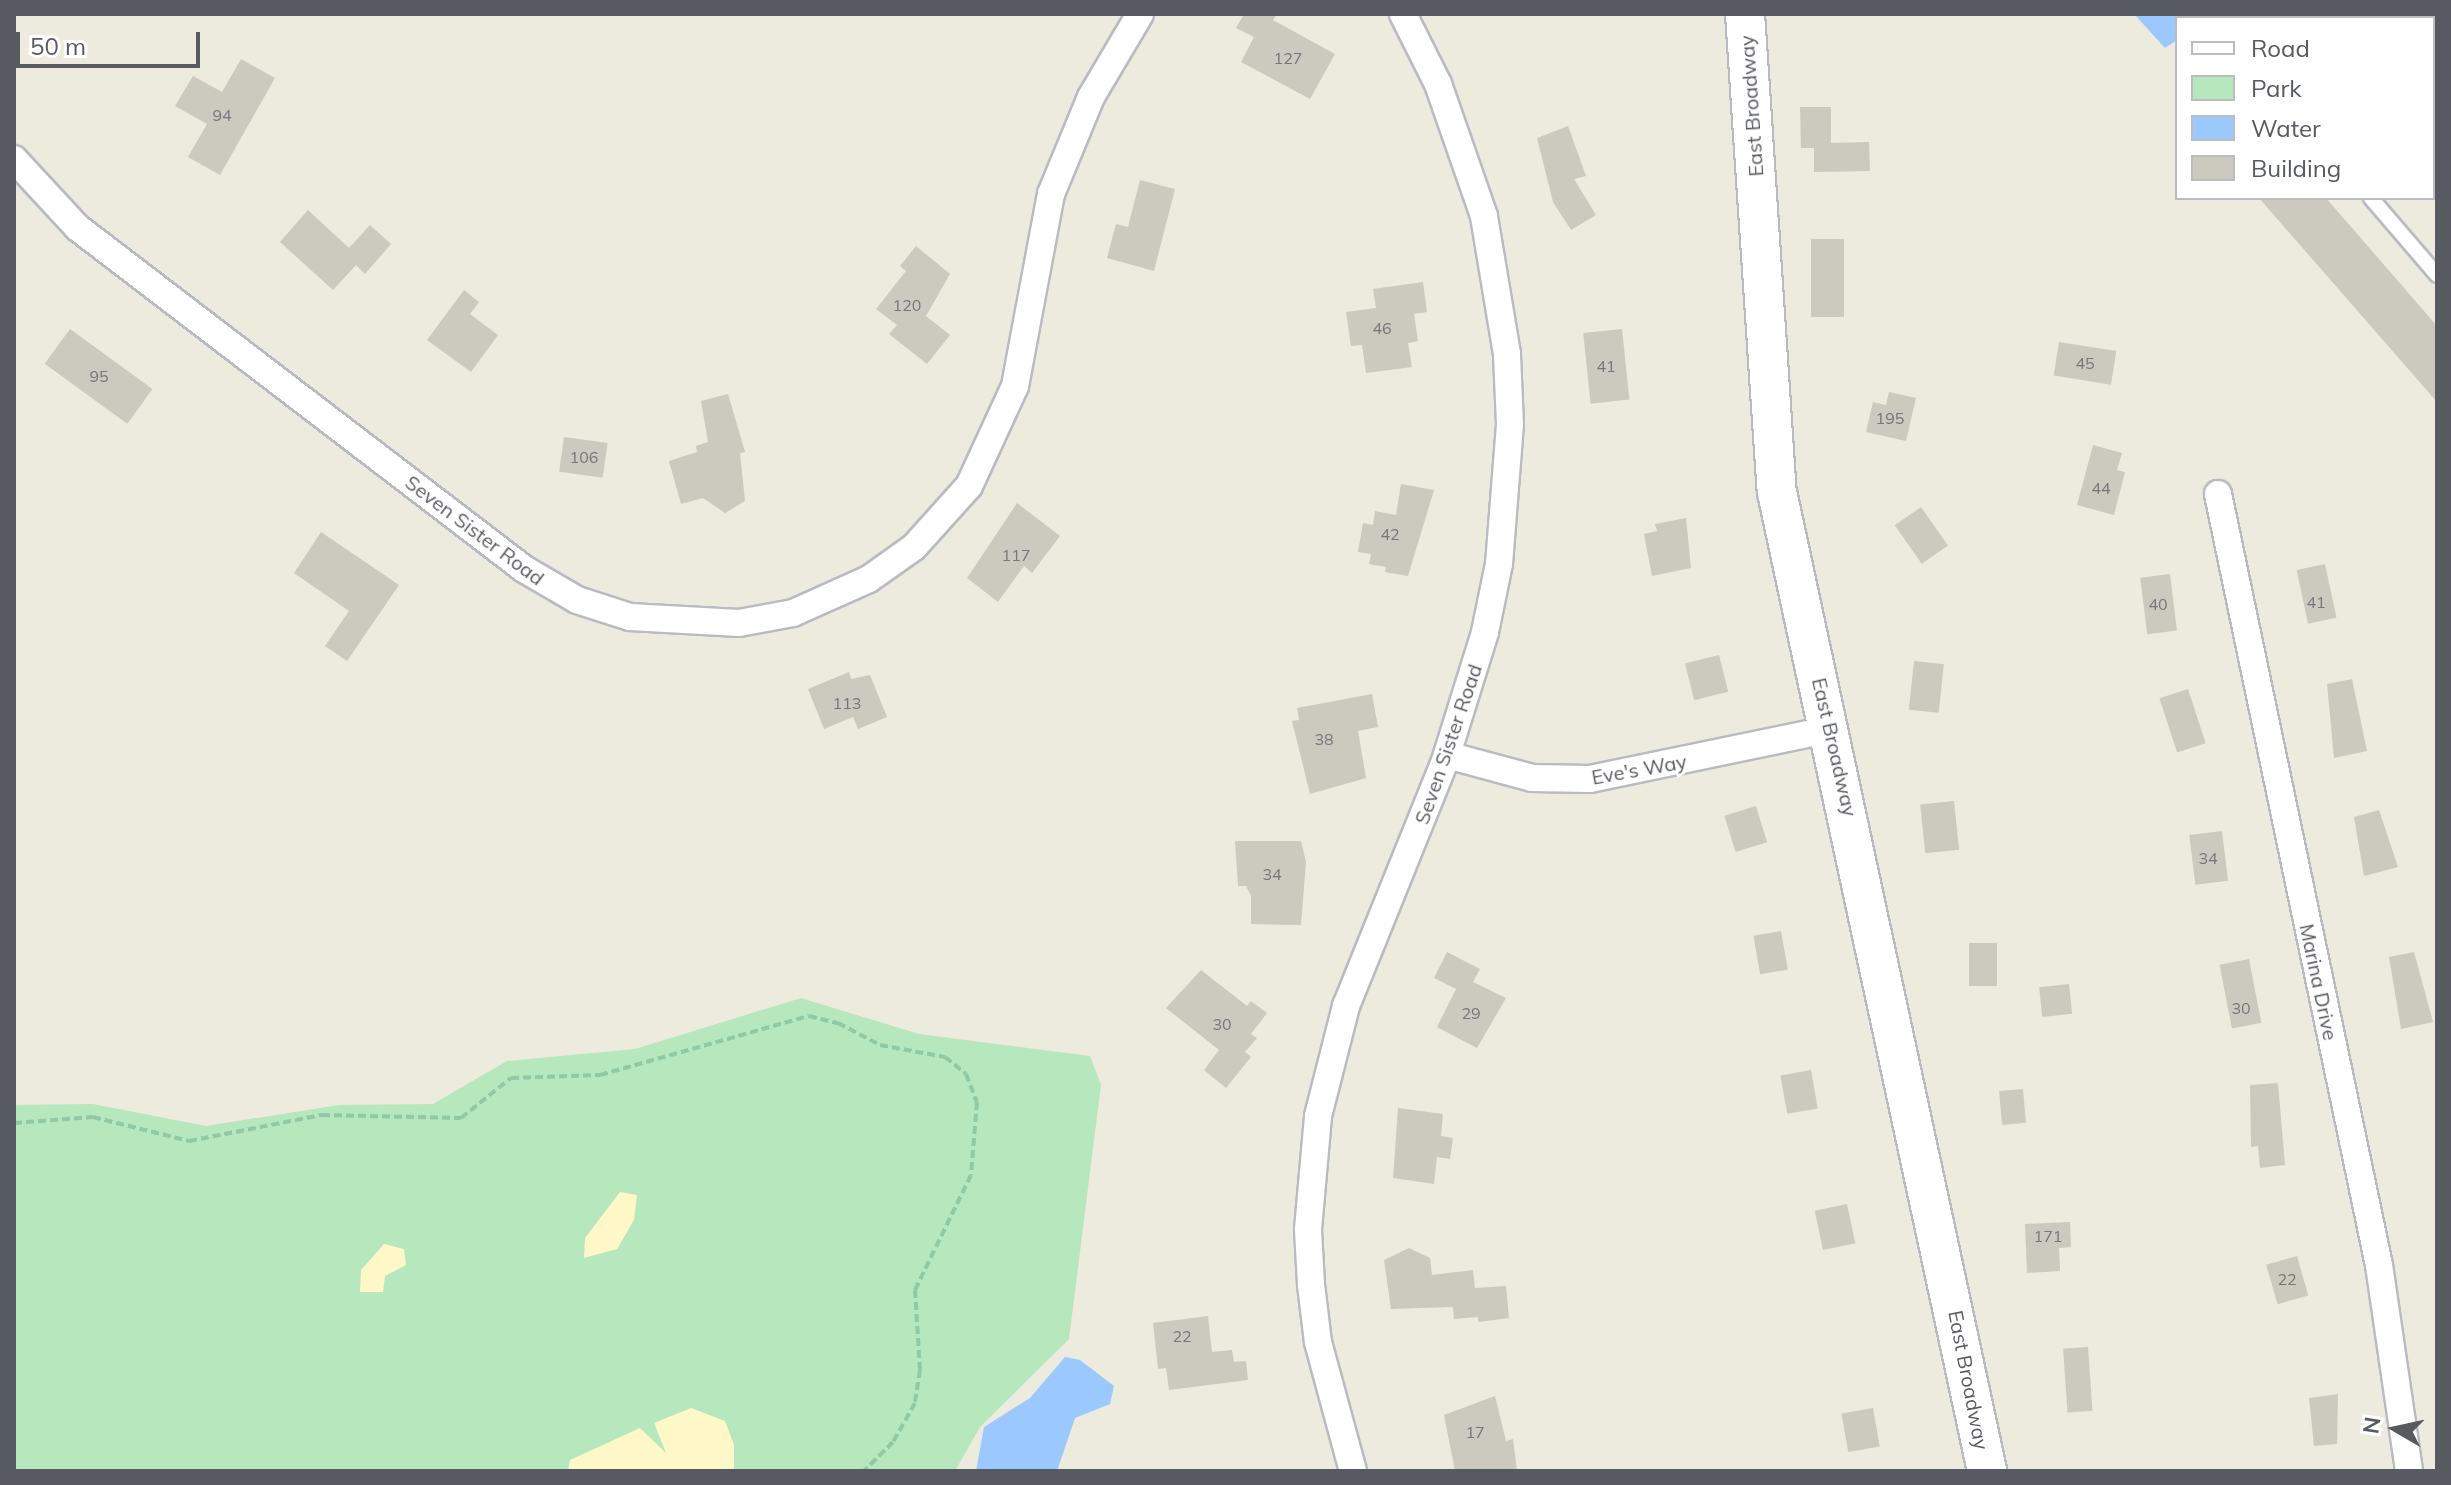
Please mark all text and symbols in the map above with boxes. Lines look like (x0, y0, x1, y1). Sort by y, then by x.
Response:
scale bar (20, 16, 204, 66)
legend (2175, 16, 2435, 200)
text: 50 m (30, 31, 86, 61)
text: Road (2251, 33, 2310, 63)
street label: East Broadway (1734, 35, 1768, 177)
house number: 127 (1274, 48, 1302, 68)
text: Park (2251, 73, 2302, 103)
house number: 94 (212, 105, 232, 125)
text: Water (2251, 113, 2321, 143)
text: Building (2251, 153, 2341, 183)
house number: 120 (893, 295, 921, 315)
house number: 46 (1372, 318, 1392, 338)
house number: 45 (2075, 353, 2095, 373)
house number: 41 (1596, 356, 1616, 376)
house number: 95 (89, 366, 109, 386)
house number: 195 (1876, 408, 1904, 428)
house number: 106 (570, 447, 598, 467)
street label: Seven Sister Road (401, 470, 549, 590)
house number: 44 (2091, 478, 2111, 498)
house number: 42 (1380, 524, 1400, 544)
house number: 117 (1002, 545, 1030, 565)
house number: 41 (2306, 592, 2326, 612)
house number: 40 (2148, 594, 2168, 614)
street label: Seven Sister Road (1409, 661, 1487, 827)
street label: East Broadway (1807, 675, 1863, 819)
house number: 113 (833, 693, 861, 713)
house number: 38 (1314, 729, 1334, 749)
street label: Eve's Way (1590, 749, 1688, 789)
house number: 34 (2198, 848, 2218, 868)
house number: 34 (1262, 864, 1282, 884)
street label: Marina Drive (2295, 922, 2343, 1042)
house number: 30 (2231, 998, 2251, 1018)
house number: 29 (1461, 1003, 1481, 1023)
house number: 30 (1212, 1014, 1232, 1034)
house number: 171 (2034, 1226, 2062, 1246)
house number: 22 (2277, 1269, 2297, 1289)
street label: East Broadway (1944, 1308, 1994, 1452)
house number: 22 (1172, 1326, 1192, 1346)
north arrow (2355, 1389, 2435, 1469)
text: N (2356, 1415, 2386, 1436)
house number: 17 (1465, 1422, 1485, 1442)

